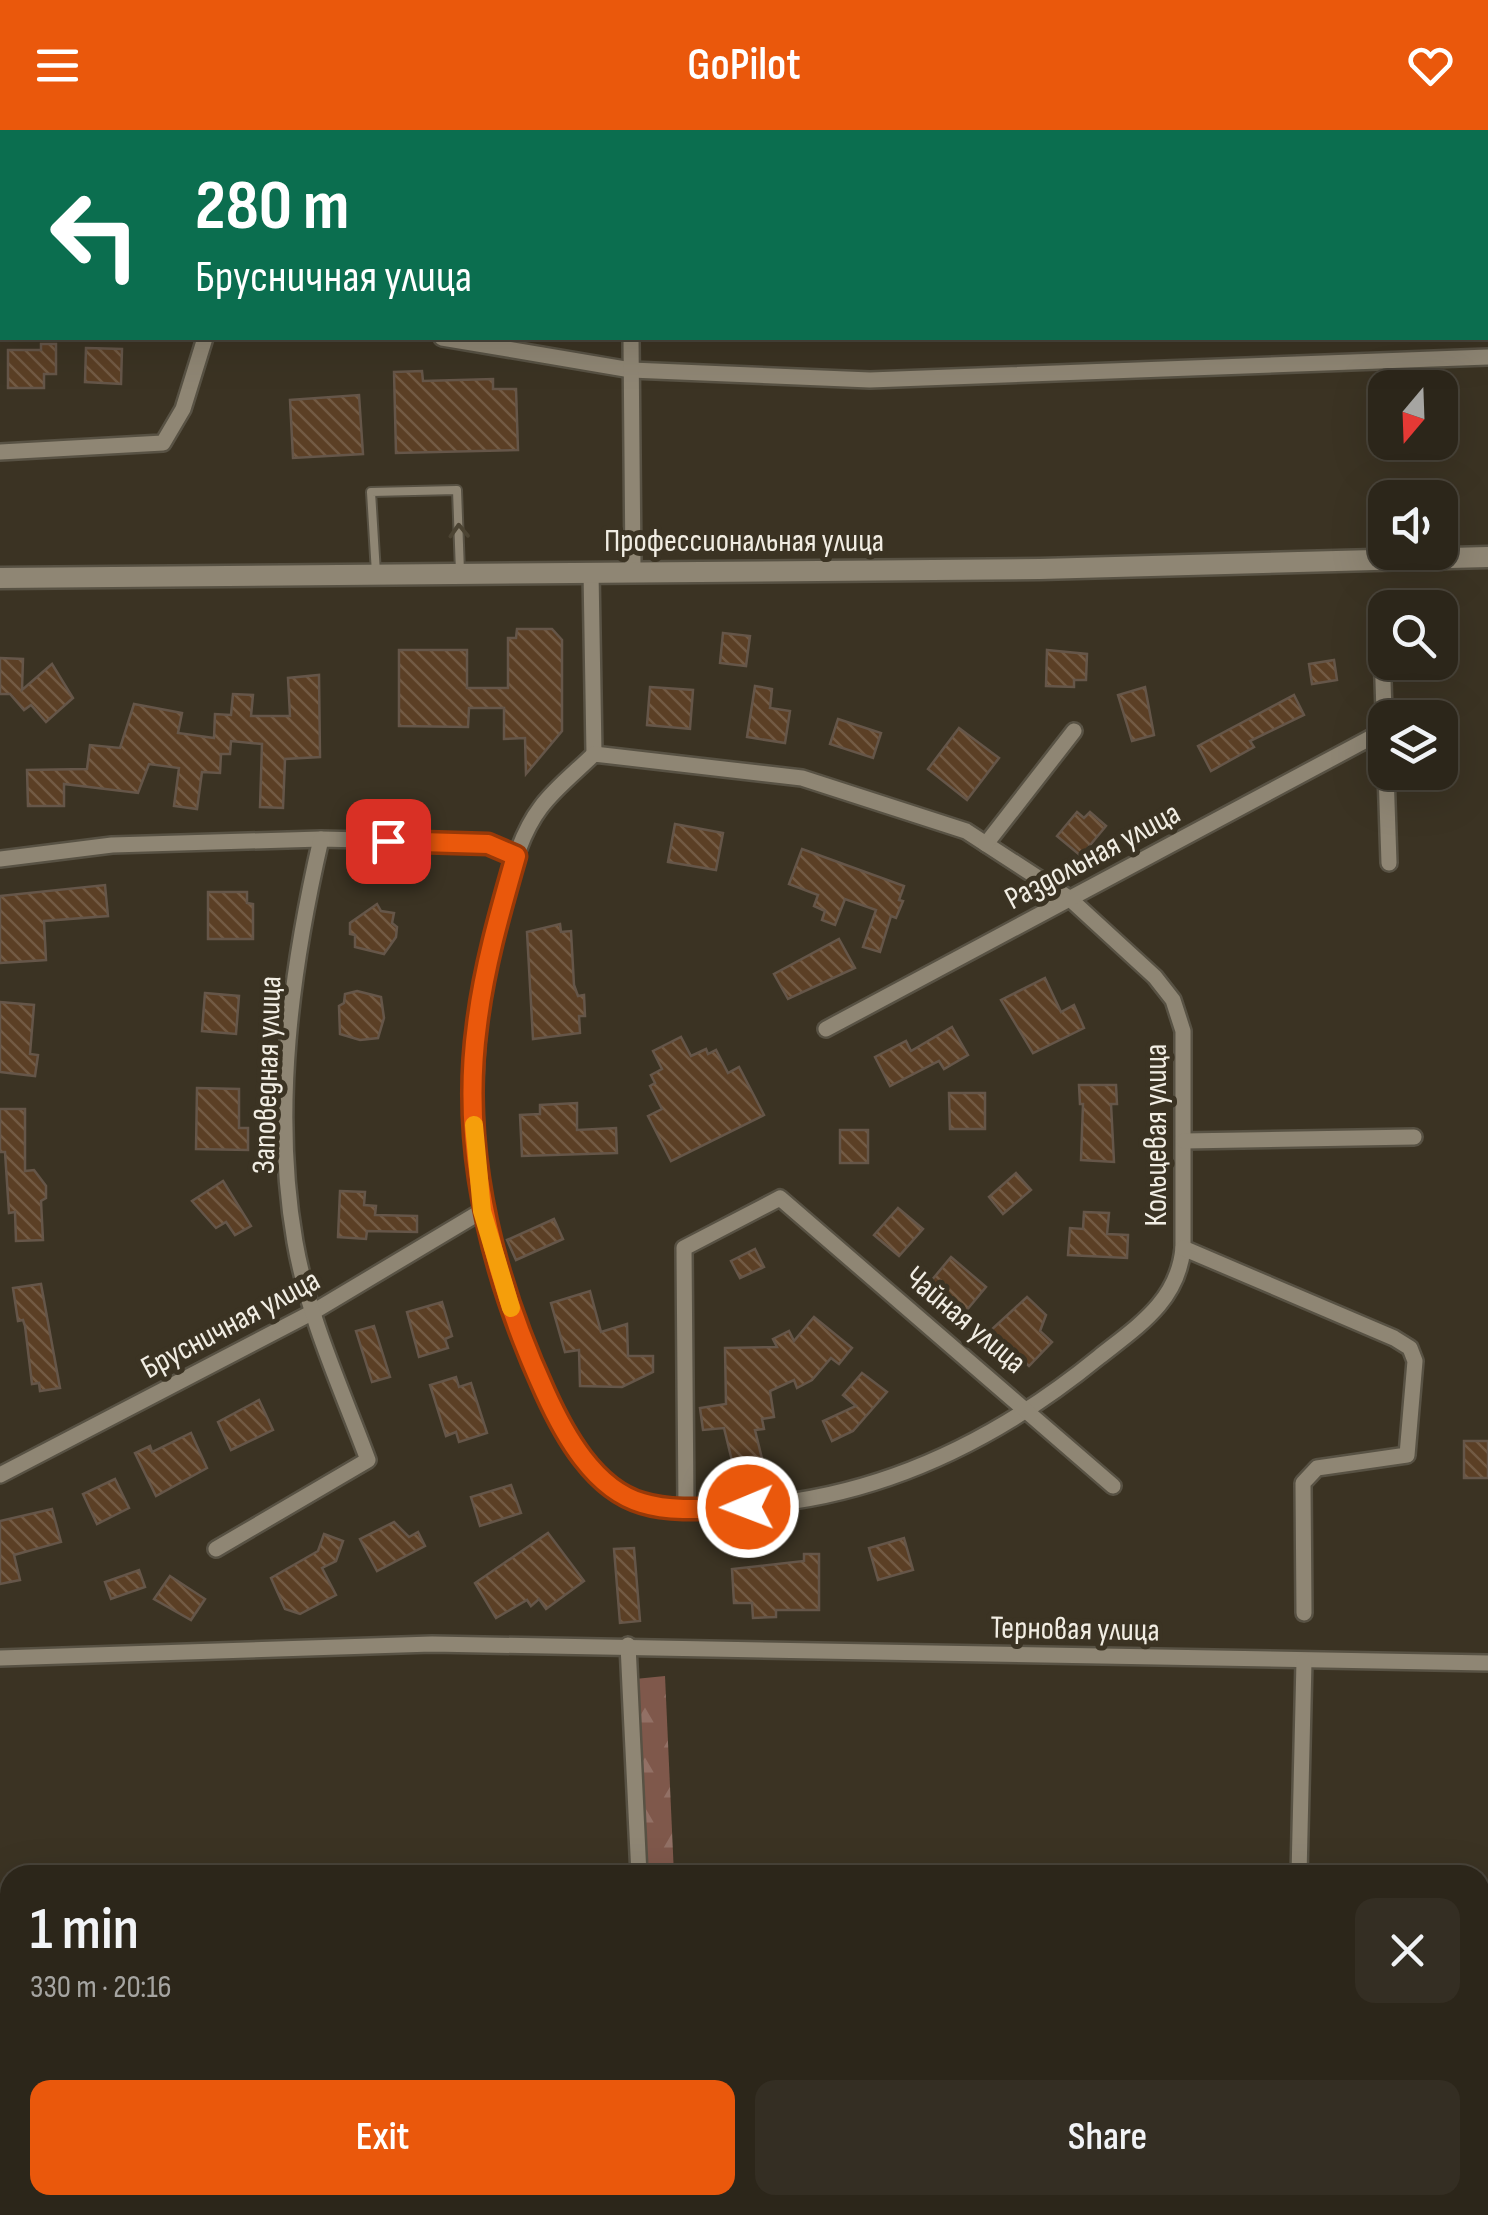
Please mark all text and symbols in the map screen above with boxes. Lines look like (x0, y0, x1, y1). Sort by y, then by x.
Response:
icon: menu (30, 38, 85, 93)
text: GoPilot (687, 38, 801, 93)
icon: heart (1403, 38, 1458, 93)
text: 280 m (195, 165, 349, 249)
icon: left (30, 170, 160, 300)
text: Брусничная улица (195, 250, 472, 305)
north arrow (1368, 370, 1458, 460)
map controls (1368, 370, 1458, 790)
button: sound (1368, 480, 1458, 570)
one-way arrow (449, 522, 470, 538)
street label: Профессиональная улица (604, 522, 884, 561)
button: search (1368, 590, 1458, 680)
button: layers (1368, 700, 1458, 790)
street label: Раздольная улица (998, 794, 1187, 919)
pin (346, 799, 431, 884)
icon: arrive (361, 814, 416, 869)
street label: Заповедная улица (245, 975, 290, 1175)
street label: Кольцевая улица (1137, 1044, 1176, 1226)
street label: Чайная улица (896, 1258, 1034, 1382)
street label: Брусничная улица (135, 1261, 327, 1388)
position arrow (696, 1455, 800, 1559)
street label: Терновая улица (990, 1609, 1160, 1650)
text: 1 min (30, 1894, 139, 1966)
button: close (1355, 1898, 1460, 2003)
text: 330 m · 20:16 (30, 1968, 172, 2007)
button: Exit (30, 2080, 735, 2195)
button: Share (755, 2080, 1460, 2195)

